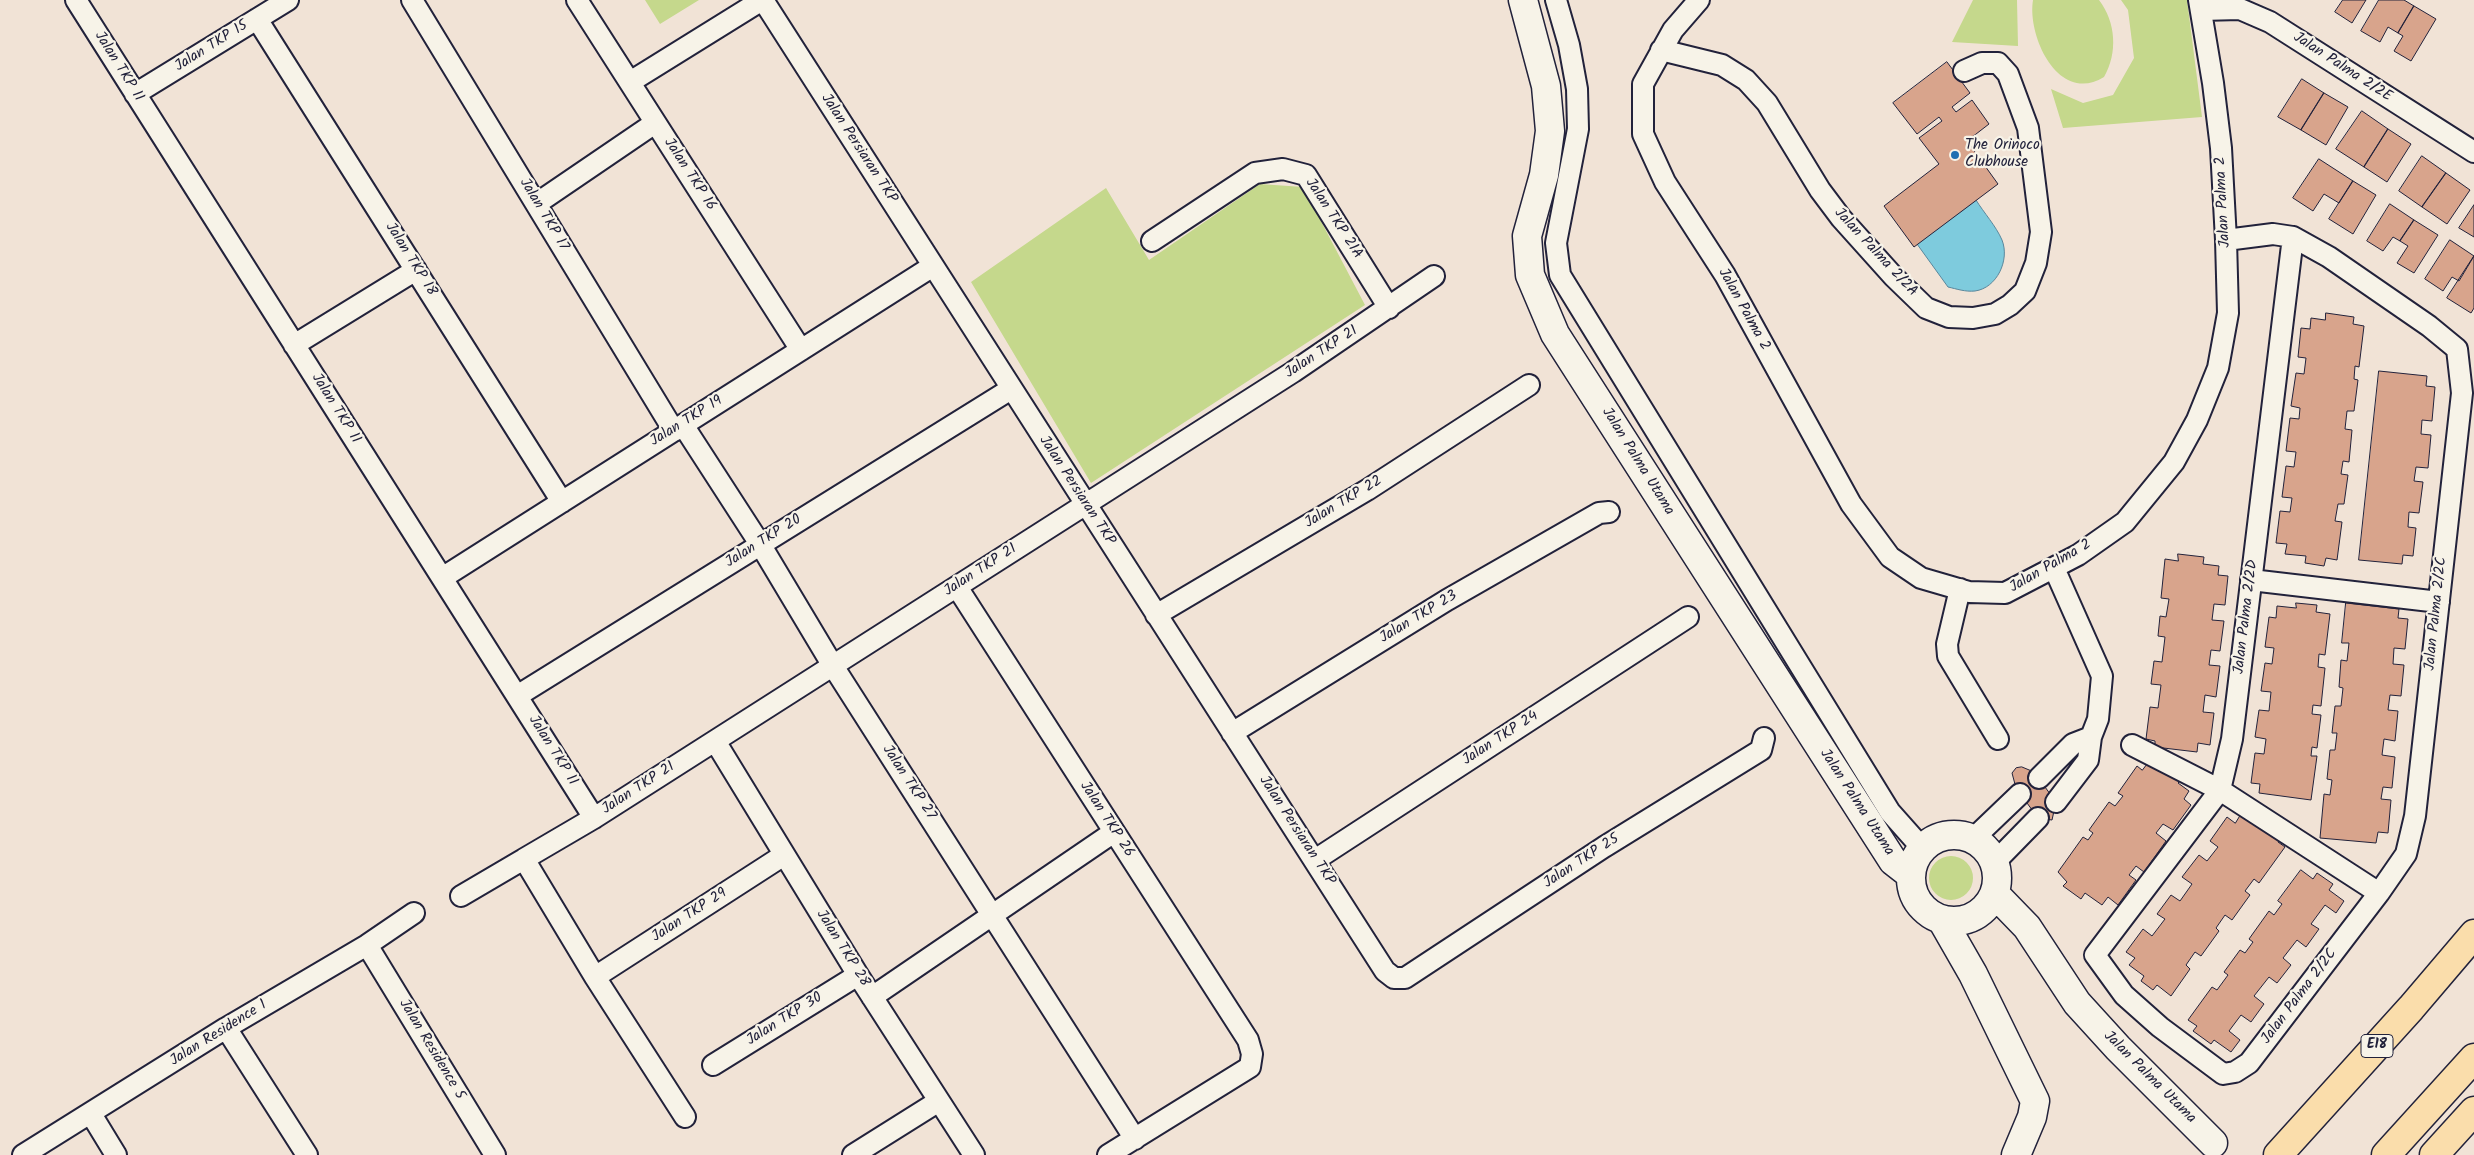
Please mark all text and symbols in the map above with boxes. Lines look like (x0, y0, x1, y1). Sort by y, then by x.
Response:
street label: Jalan TKP 15 (172, 17, 252, 77)
street label: Jalan TKP 11 (89, 29, 147, 105)
street label: Jalan Palma 2/2E (2289, 29, 2395, 107)
street label: Jalan Persiaran TKP (816, 91, 900, 207)
street label: Jalan TKP 16 (659, 135, 719, 215)
place label: The Orinoco Clubhouse (1965, 137, 2040, 172)
marker: The Orinoco Clubhouse (1949, 149, 1961, 161)
street label: Jalan Palma 2 (2213, 156, 2235, 248)
street label: Jalan TKP 17 (514, 175, 572, 255)
street label: Jalan TKP 21A (1300, 175, 1366, 263)
street label: Jalan Palma 2/2A (1829, 205, 1921, 301)
street label: Jalan TKP 18 (380, 220, 440, 300)
street label: Jalan Palma 2 (1713, 266, 1773, 354)
street label: Jalan TKP 21 (1282, 323, 1362, 383)
street label: Jalan TKP 11 (306, 371, 364, 447)
street label: Jalan TKP 19 (648, 393, 726, 451)
street label: Jalan Palma Utama (1597, 405, 1677, 519)
street label: Jalan Persiaran TKP (1034, 433, 1118, 549)
street label: Jalan TKP 22 (1302, 473, 1386, 533)
street label: Jalan TKP 20 (723, 512, 805, 572)
street label: Jalan Palma 2 (2007, 536, 2095, 598)
street label: Jalan TKP 21 (941, 541, 1021, 601)
street label: Jalan Palma 2/2C (2422, 556, 2452, 672)
street label: Jalan Palma 2/2D (2231, 559, 2263, 675)
street label: Jalan TKP 23 (1377, 588, 1461, 648)
street label: Jalan TKP 24 (1460, 708, 1542, 770)
street label: Jalan TKP 11 (523, 713, 581, 789)
street label: Jalan TKP 27 (877, 742, 939, 824)
street label: Jalan Palma Utama (1815, 746, 1897, 860)
street label: Jalan TKP 21 (599, 759, 679, 819)
street label: Jalan Persiaran TKP (1254, 773, 1338, 889)
street label: Jalan TKP 26 (1075, 779, 1137, 861)
street label: Jalan TKP 25 (1541, 831, 1623, 893)
street label: Jalan TKP 29 (649, 885, 731, 947)
street label: Jalan TKP 28 (811, 907, 873, 991)
street label: Jalan Palma 2/2C (2258, 946, 2342, 1048)
street label: Jalan TKP 30 (744, 990, 826, 1050)
street label: Jalan Residence 1 (167, 997, 271, 1071)
street label: Jalan Residence 5 (394, 997, 468, 1103)
street label: Jalan Palma Utama (2099, 1028, 2199, 1128)
road number: E18 (2361, 1034, 2393, 1058)

